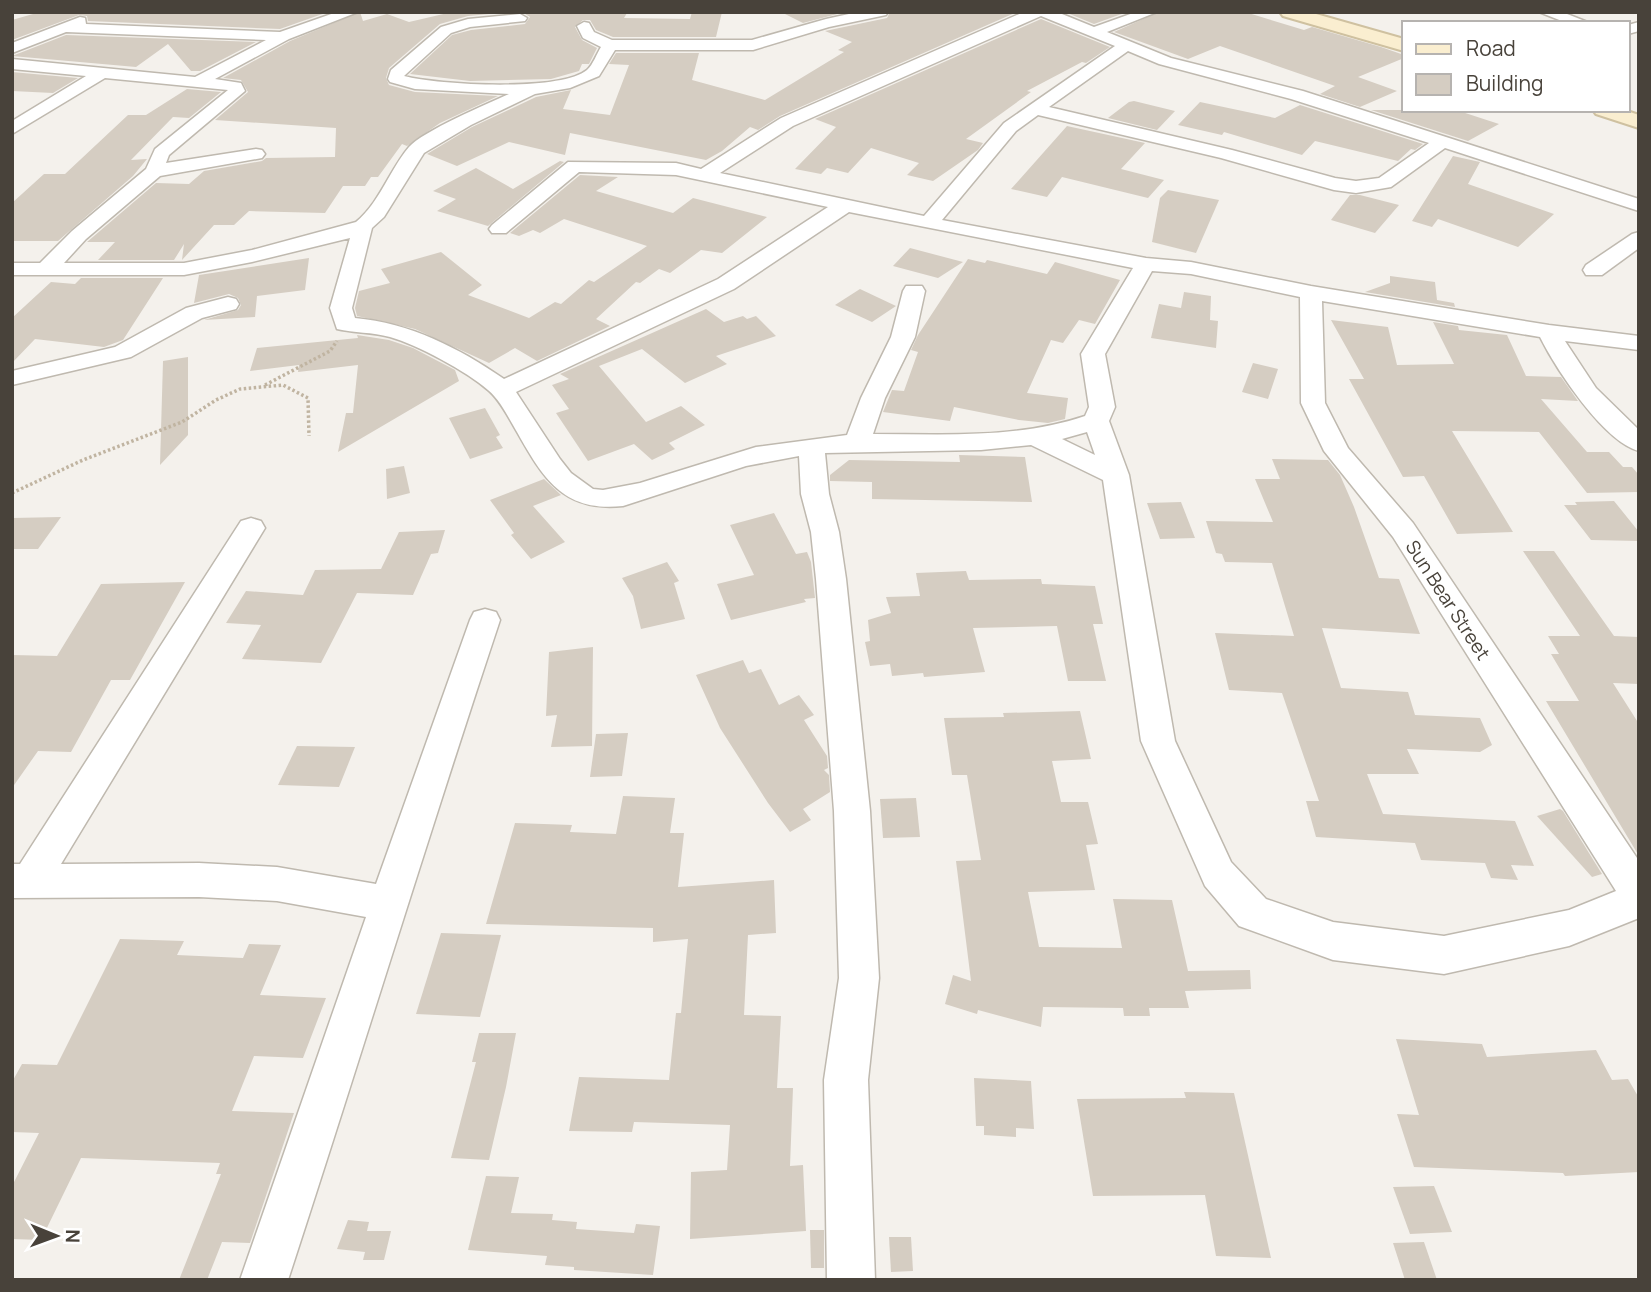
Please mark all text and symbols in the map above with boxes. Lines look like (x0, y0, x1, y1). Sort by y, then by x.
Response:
legend (1402, 21, 1630, 112)
text: Road (1466, 34, 1516, 62)
text: Building (1466, 69, 1543, 97)
street label: Sun Bear Street (1400, 535, 1496, 665)
north arrow (21, 1201, 91, 1271)
text: N (60, 1229, 86, 1243)

